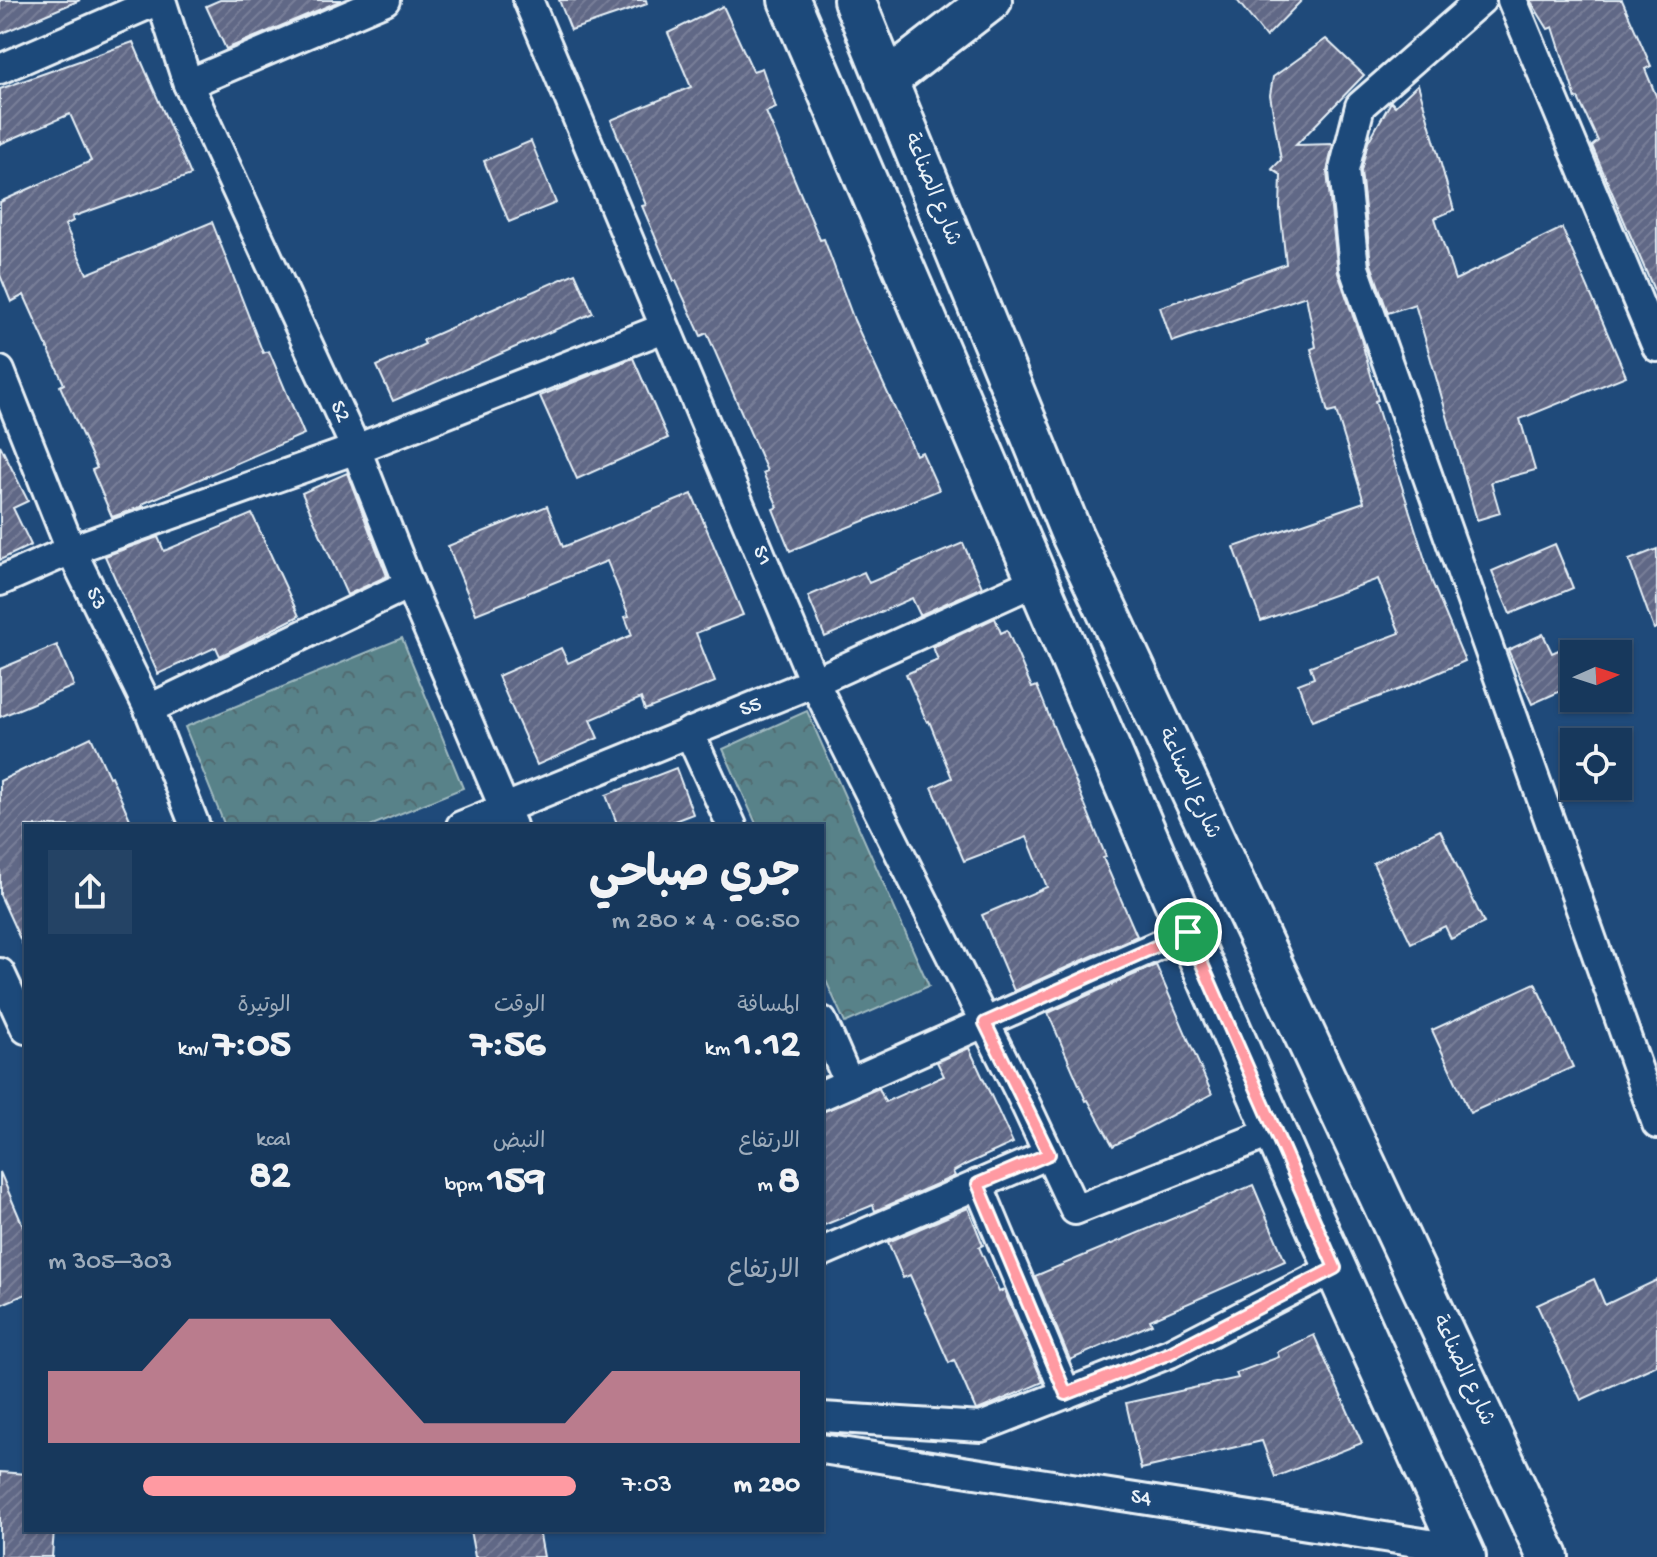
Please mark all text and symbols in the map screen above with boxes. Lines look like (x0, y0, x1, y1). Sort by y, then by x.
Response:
street label: شارع الصناعة (897, 130, 965, 250)
street label: S2 (323, 397, 355, 427)
street label: S1 (745, 542, 777, 570)
street label: S3 (79, 584, 111, 614)
north arrow (1560, 640, 1632, 712)
map controls (1560, 640, 1632, 800)
street label: S5 (736, 692, 766, 724)
street label: شارع الصناعة (1151, 724, 1225, 844)
button: locate (1560, 728, 1632, 800)
button: share (48, 850, 132, 934)
text: جري صباحي (589, 851, 800, 903)
pin (1154, 898, 1222, 966)
text: 06:50 · 4 × 280 m (611, 907, 800, 938)
icon: arrive (1166, 910, 1210, 954)
text: الوتيرة (238, 994, 291, 1020)
text: الوقت (494, 994, 545, 1020)
text: المسافة (737, 994, 800, 1020)
text: 7:05 (214, 1023, 291, 1070)
text: 7:56 (471, 1023, 545, 1070)
text: 1.12 (736, 1023, 800, 1070)
text: /km (178, 1037, 214, 1063)
text: km (705, 1037, 736, 1063)
text: kcal (256, 1128, 291, 1154)
text: النبض (493, 1130, 545, 1156)
text: الارتفاع (738, 1130, 800, 1156)
text: 82 (249, 1154, 291, 1201)
text: 159 (488, 1159, 545, 1206)
text: 8 (778, 1159, 800, 1206)
text: bpm (445, 1173, 488, 1199)
text: m (757, 1173, 778, 1199)
text: 303–305 m (48, 1248, 172, 1279)
text: الارتفاع (727, 1257, 800, 1288)
street label: شارع الصناعة (1425, 1311, 1499, 1431)
text: 7:03 (622, 1471, 672, 1502)
text: 280 m (734, 1471, 800, 1502)
street label: S4 (1129, 1485, 1154, 1514)

